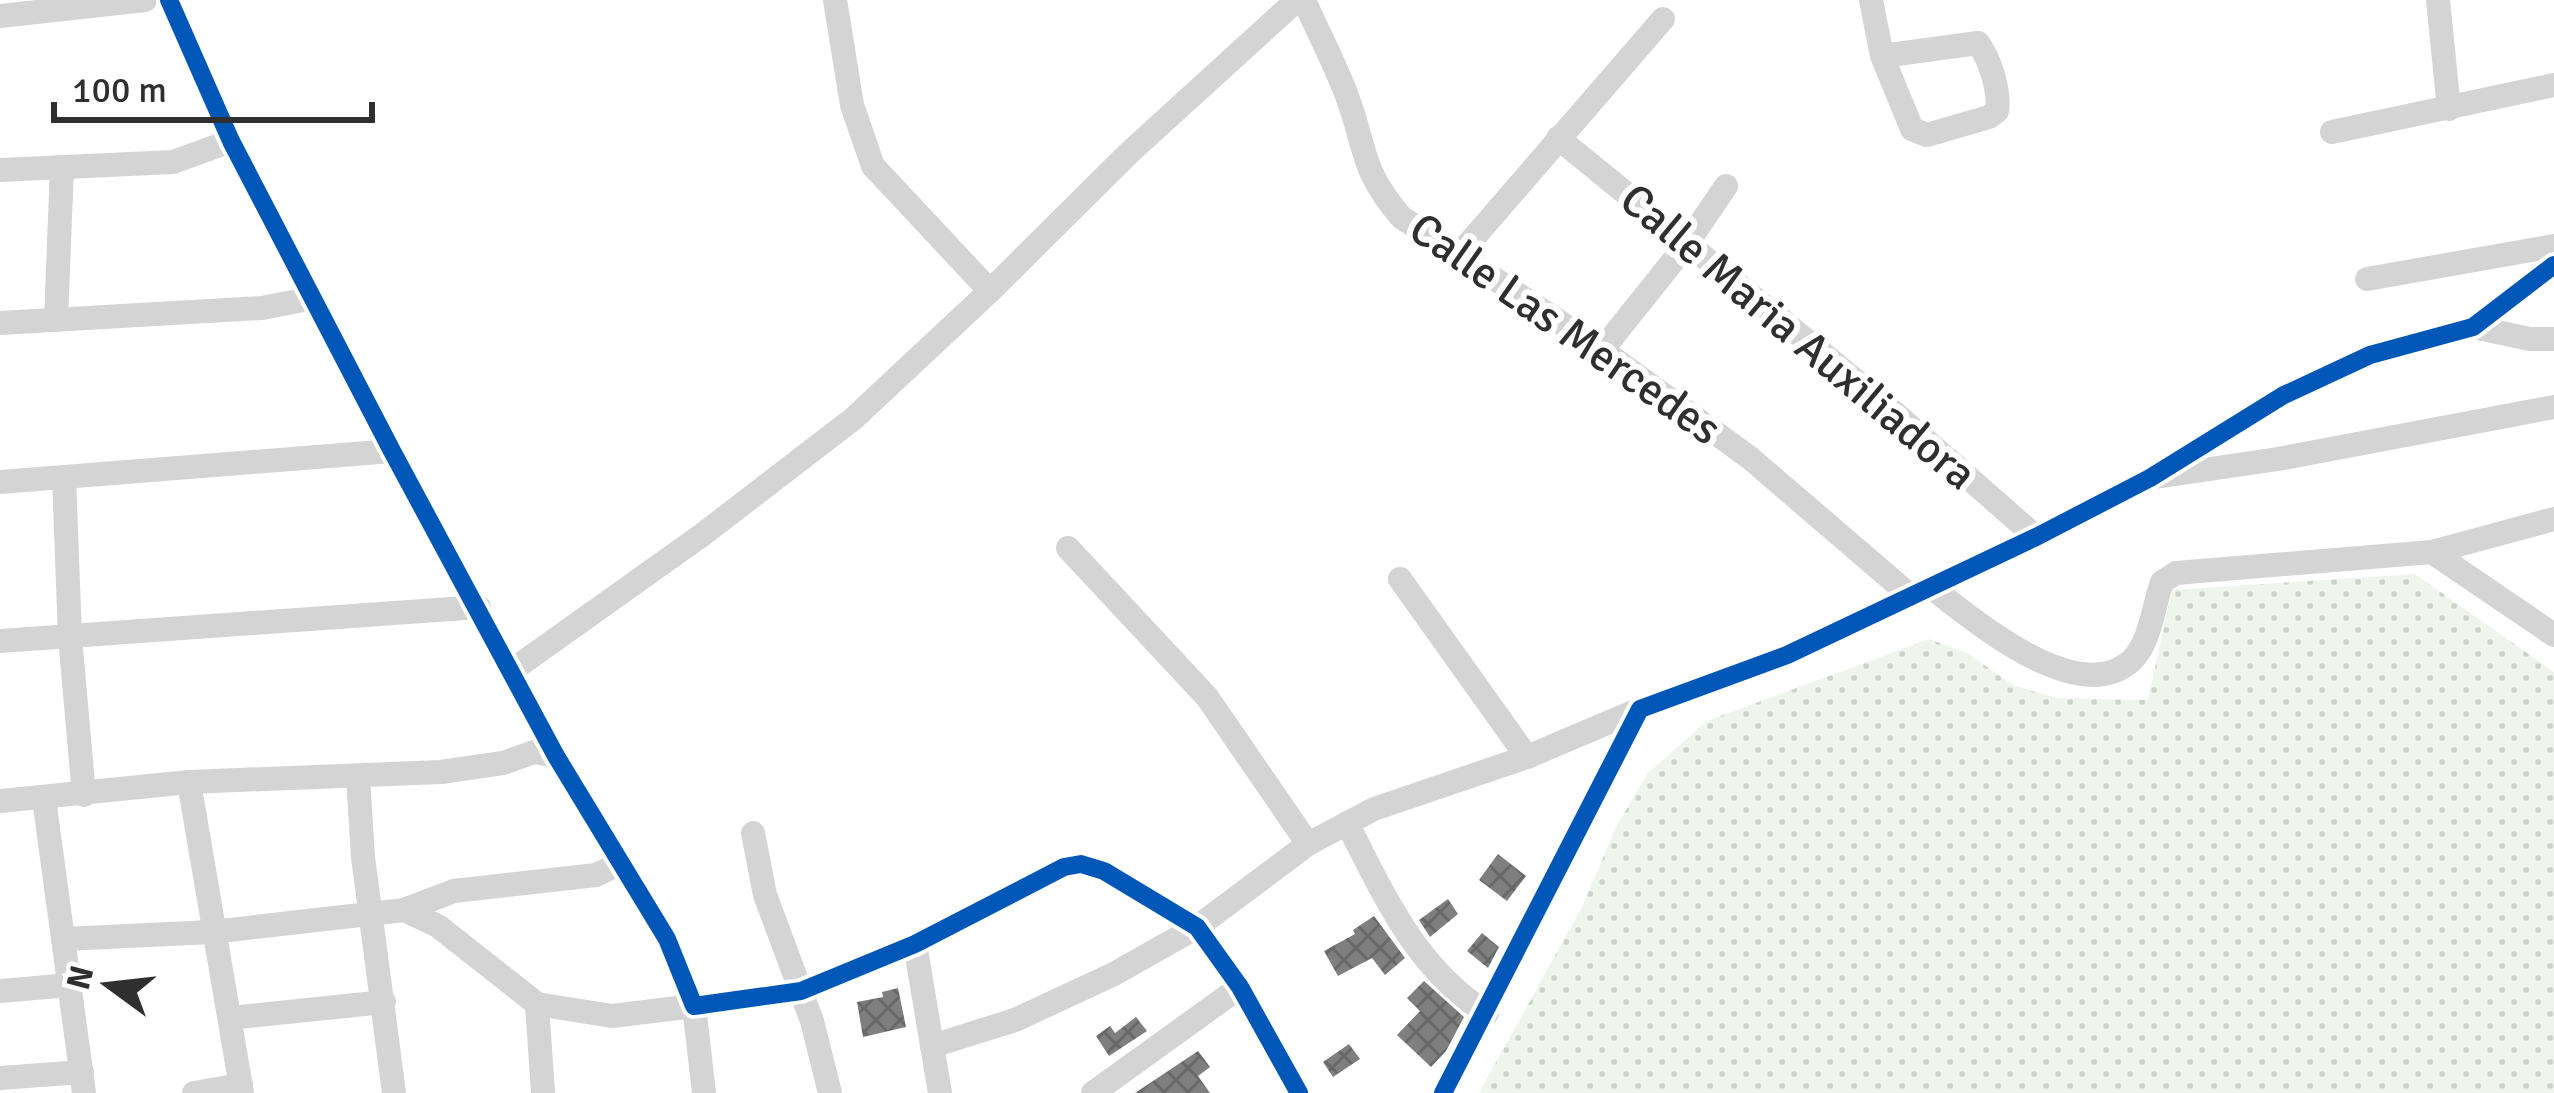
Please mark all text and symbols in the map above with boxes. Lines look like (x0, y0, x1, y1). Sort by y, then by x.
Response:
scale bar (54, 48, 372, 122)
text: 100 m (72, 68, 167, 113)
street label: Calle Maria Auxiliadora (1609, 172, 1987, 502)
street label: Calle Las Mercedes (1399, 201, 1731, 457)
north arrow (48, 925, 168, 1045)
text: N (58, 961, 103, 994)

